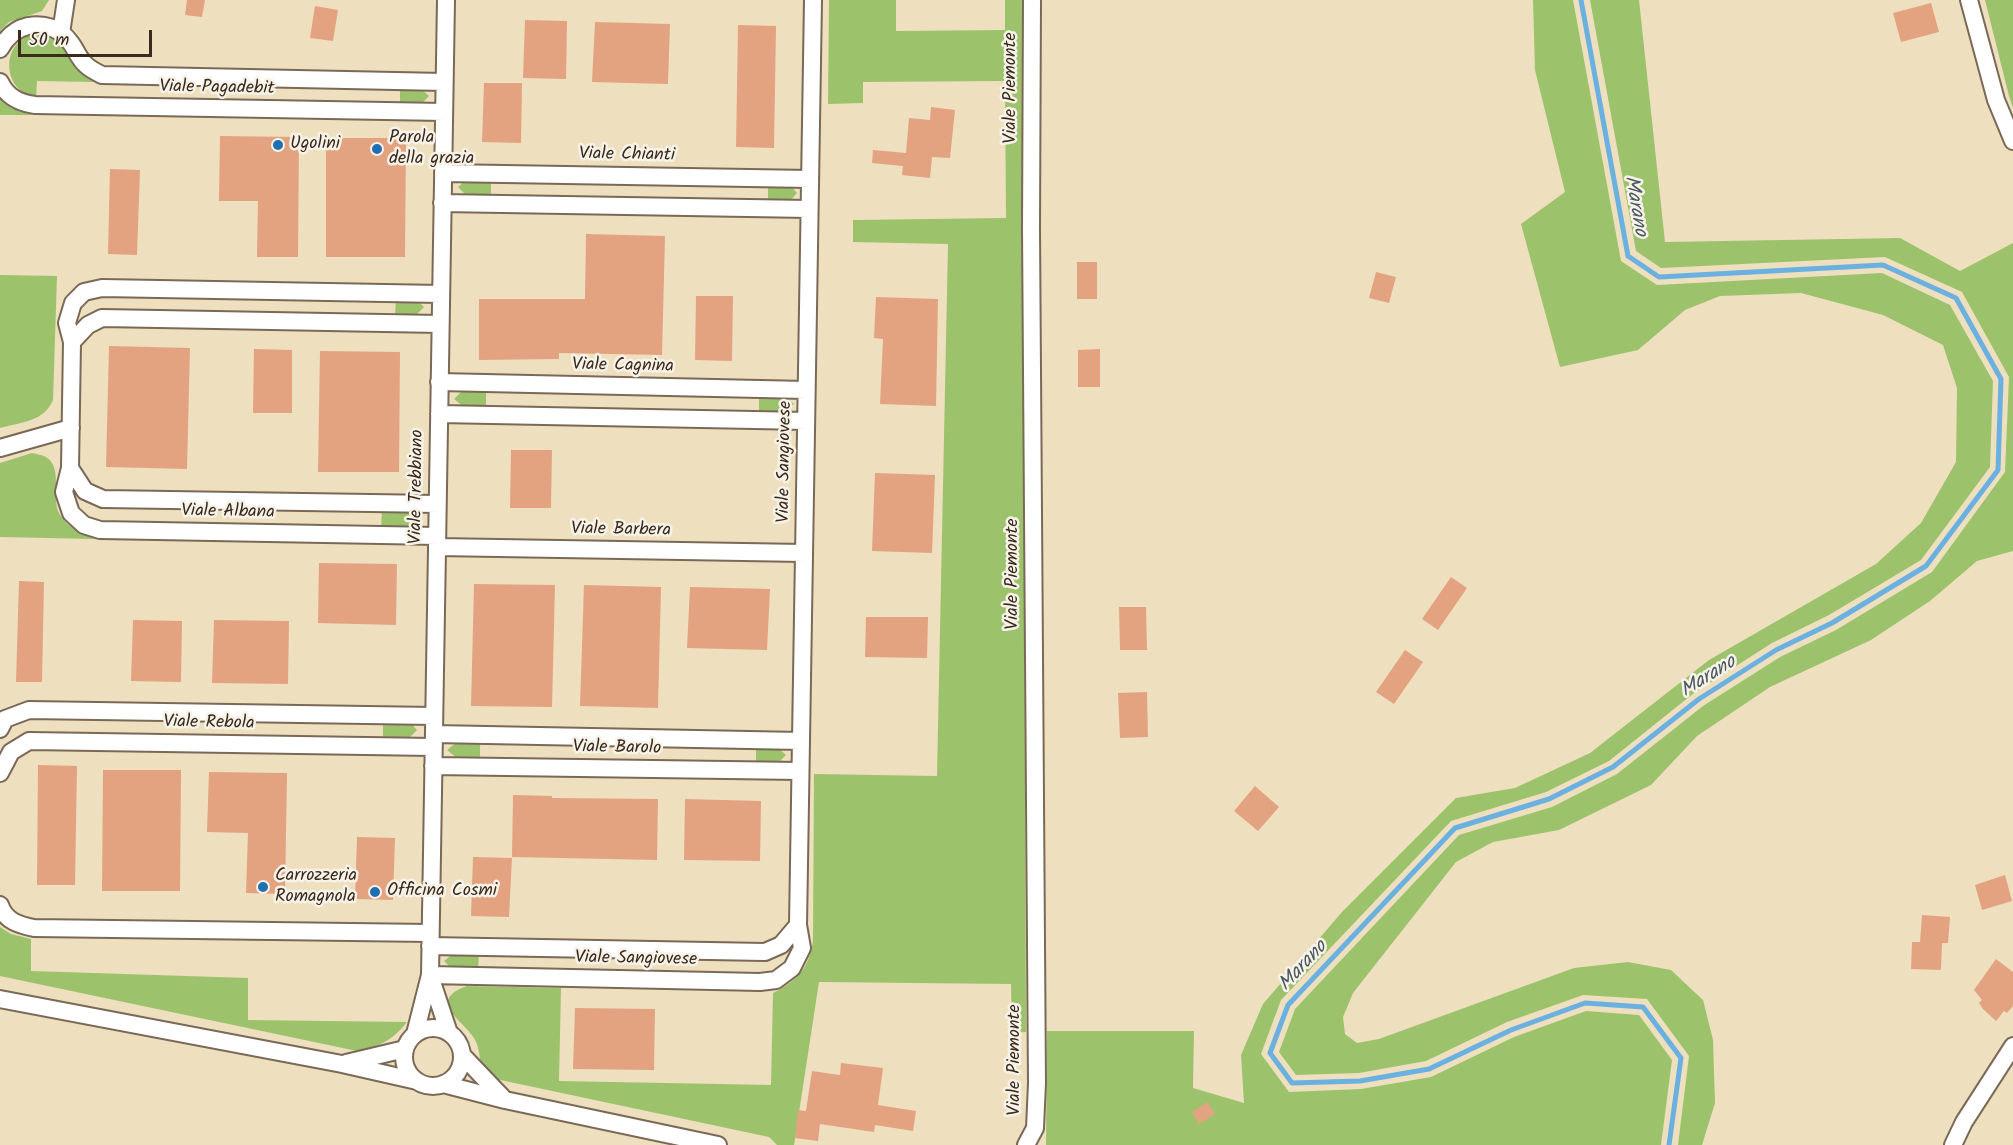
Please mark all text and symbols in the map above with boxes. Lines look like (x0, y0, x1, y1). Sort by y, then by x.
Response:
scale bar (21, 18, 154, 56)
text: 50 m (29, 26, 69, 55)
street label: Viale Piemonte (1001, 32, 1023, 144)
street label: Viale Pagadebit (159, 77, 275, 101)
place label: Parola della grazia (389, 128, 474, 170)
place label: Ugolini (290, 134, 340, 156)
marker: Ugolini (271, 138, 285, 152)
marker: Parola della grazia (370, 142, 384, 156)
street label: Viale Chianti (579, 144, 675, 168)
water label: Marano (1617, 174, 1651, 238)
street label: Viale Cagnina (572, 355, 674, 379)
street label: Viale Sangiovese (774, 401, 798, 523)
street label: Viale Trebbiano (406, 429, 430, 545)
street label: Viale Albana (181, 501, 275, 525)
street label: Viale Piemonte (1003, 518, 1025, 630)
street label: Viale Barbera (571, 519, 671, 543)
water label: Marano (1677, 652, 1741, 704)
street label: Viale Rebola (163, 712, 255, 736)
street label: Viale Barolo (573, 737, 661, 761)
place label: Carrozzeria Romagnola (275, 866, 357, 908)
marker: Carrozzeria Romagnola (256, 880, 270, 894)
place label: Officina Cosmi (387, 881, 497, 903)
marker: Officina Cosmi (368, 885, 382, 899)
water label: Marano (1274, 937, 1334, 997)
street label: Viale Sangiovese (575, 948, 697, 972)
street label: Viale Piemonte (1005, 1004, 1027, 1116)

